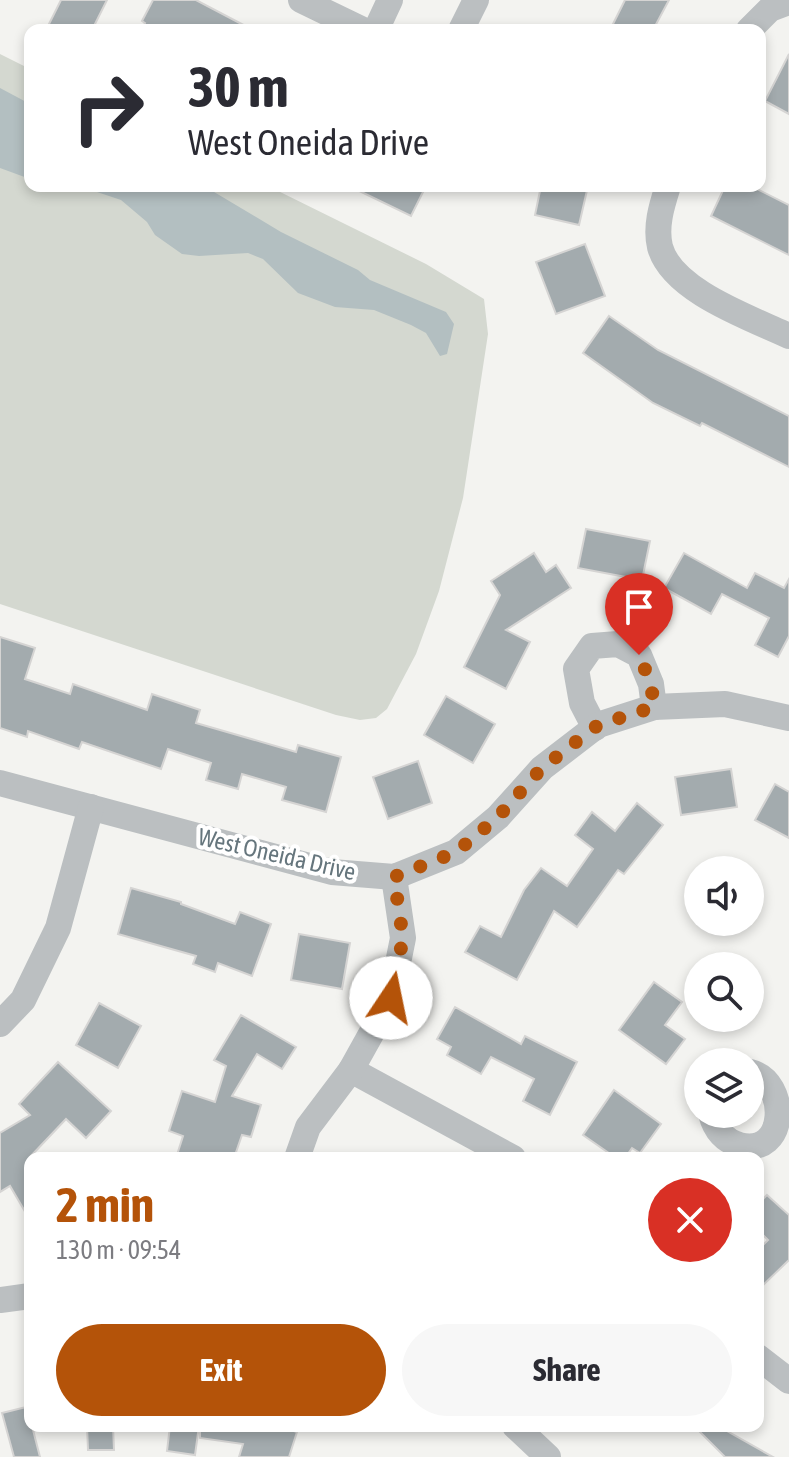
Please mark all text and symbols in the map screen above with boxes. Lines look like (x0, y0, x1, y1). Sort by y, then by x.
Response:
text: 30 m (188, 55, 289, 119)
icon: right (56, 56, 160, 160)
text: West Oneida Drive (188, 121, 429, 163)
pin (605, 573, 673, 655)
icon: arrive (617, 585, 661, 629)
street label: West Oneida Drive (196, 823, 358, 885)
map controls (684, 856, 764, 1128)
button: sound (684, 856, 764, 936)
button: search (684, 952, 764, 1032)
position arrow (349, 956, 433, 1040)
button: layers (684, 1048, 764, 1128)
text: 2 min (56, 1177, 154, 1232)
button: close (648, 1178, 732, 1262)
text: 130 m · 09:54 (56, 1235, 181, 1265)
button: Exit (56, 1324, 386, 1416)
button: Share (402, 1324, 732, 1416)

